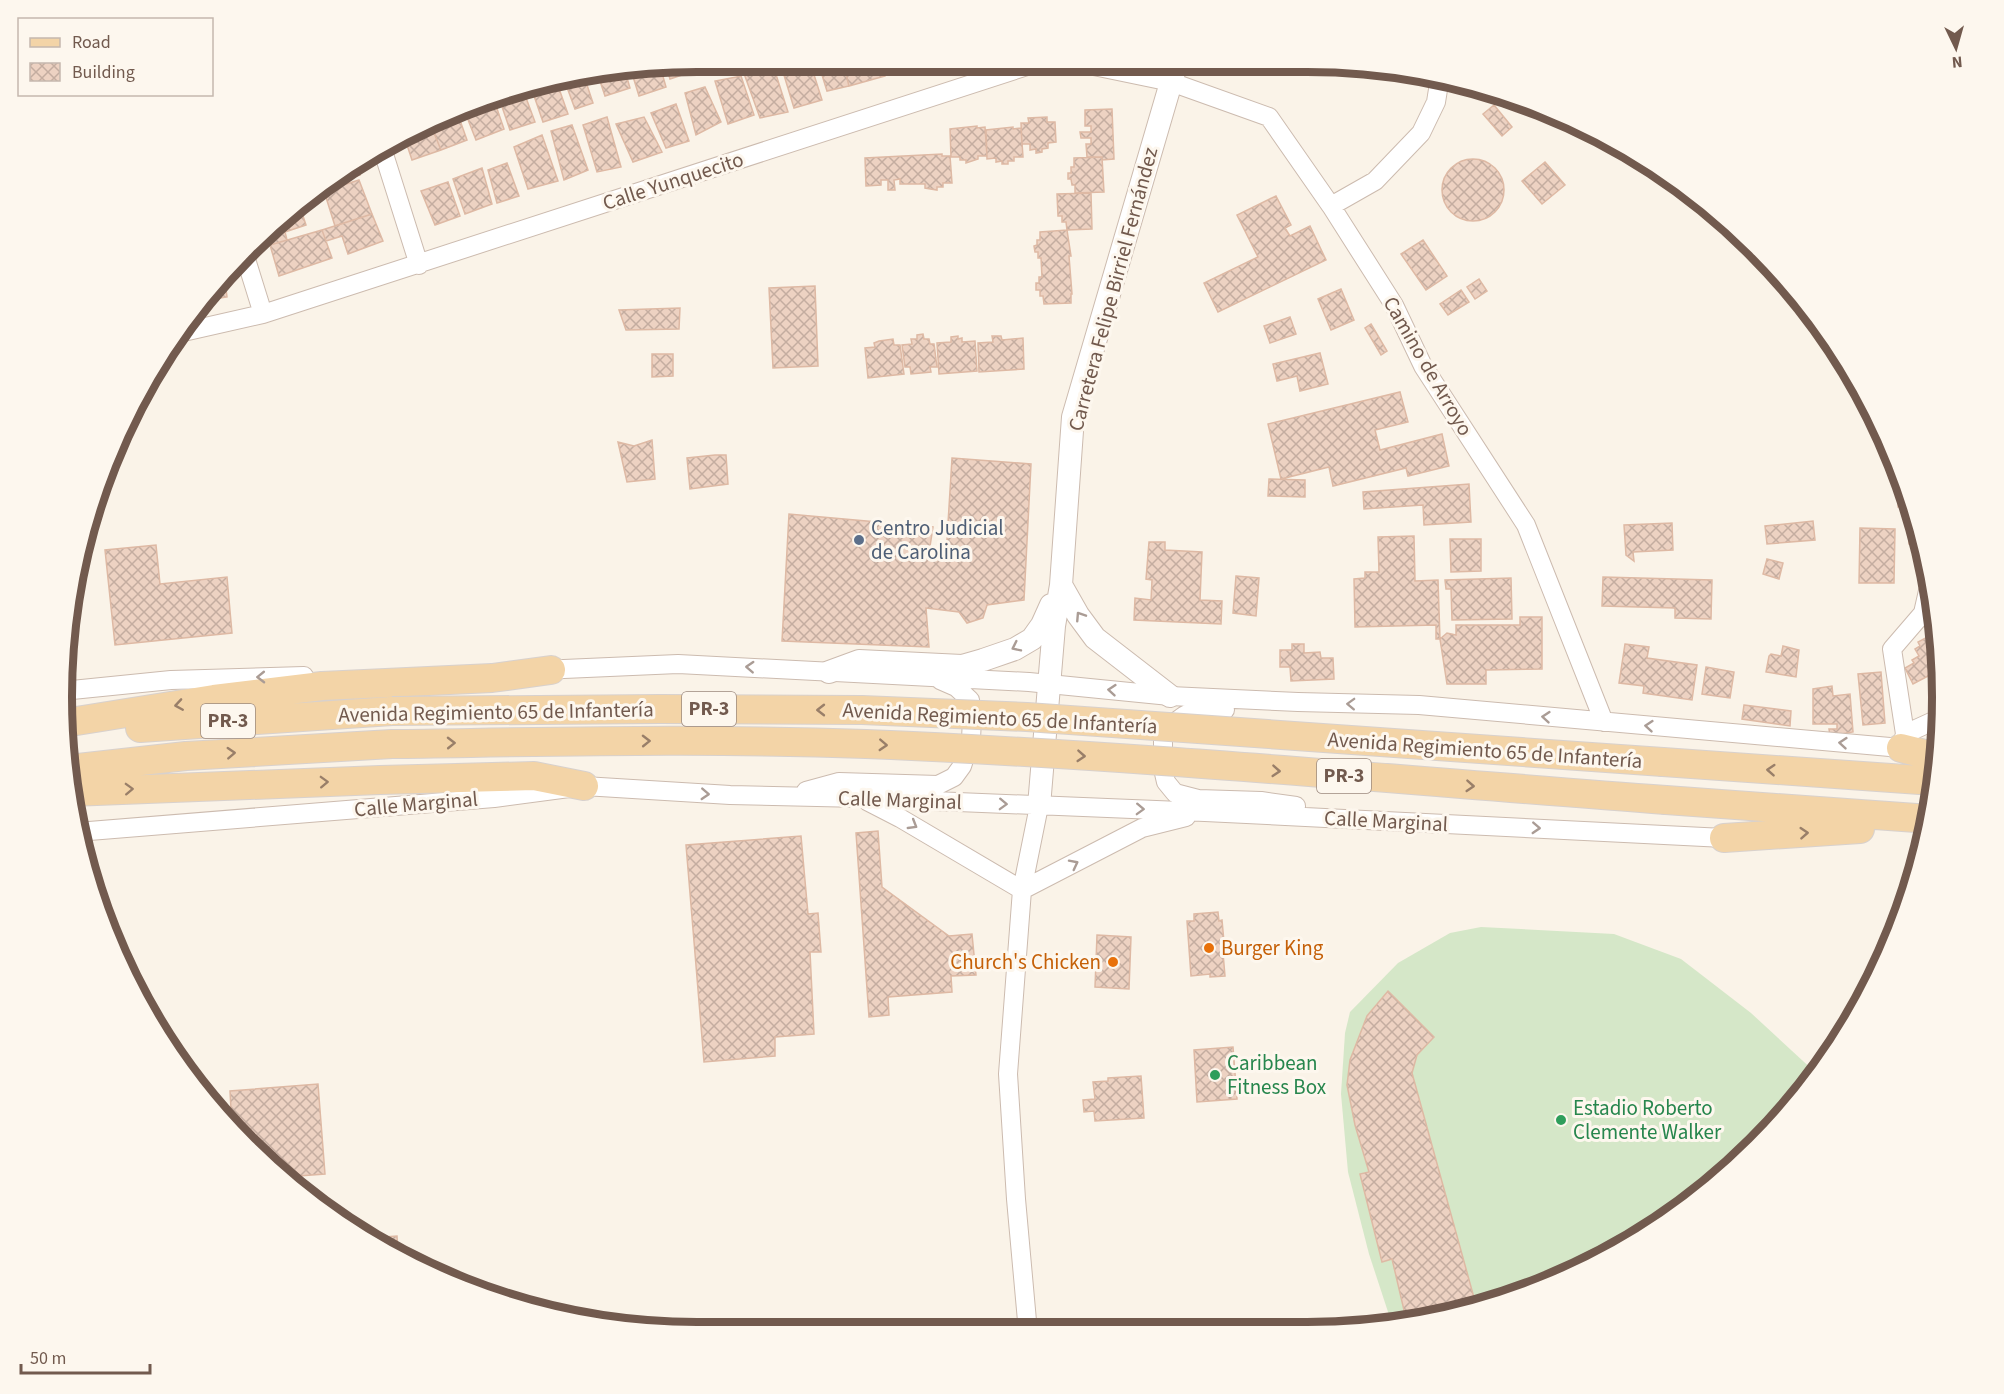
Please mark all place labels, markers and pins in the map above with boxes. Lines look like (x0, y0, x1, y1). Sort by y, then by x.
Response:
place label: Centro Judicial de Carolina (871, 513, 1004, 567)
marker: Centro Judicial de Carolina (852, 533, 866, 547)
place label: Burger King (1221, 933, 1324, 963)
marker: Burger King (1202, 941, 1216, 955)
place label: Church's Chicken (950, 947, 1101, 977)
marker: Church's Chicken (1106, 955, 1120, 969)
place label: Caribbean Fitness Box (1227, 1048, 1327, 1102)
marker: Caribbean Fitness Box (1208, 1068, 1222, 1082)
place label: Estadio Roberto Clemente Walker (1573, 1093, 1722, 1147)
marker: Estadio Roberto Clemente Walker (1554, 1113, 1568, 1127)

